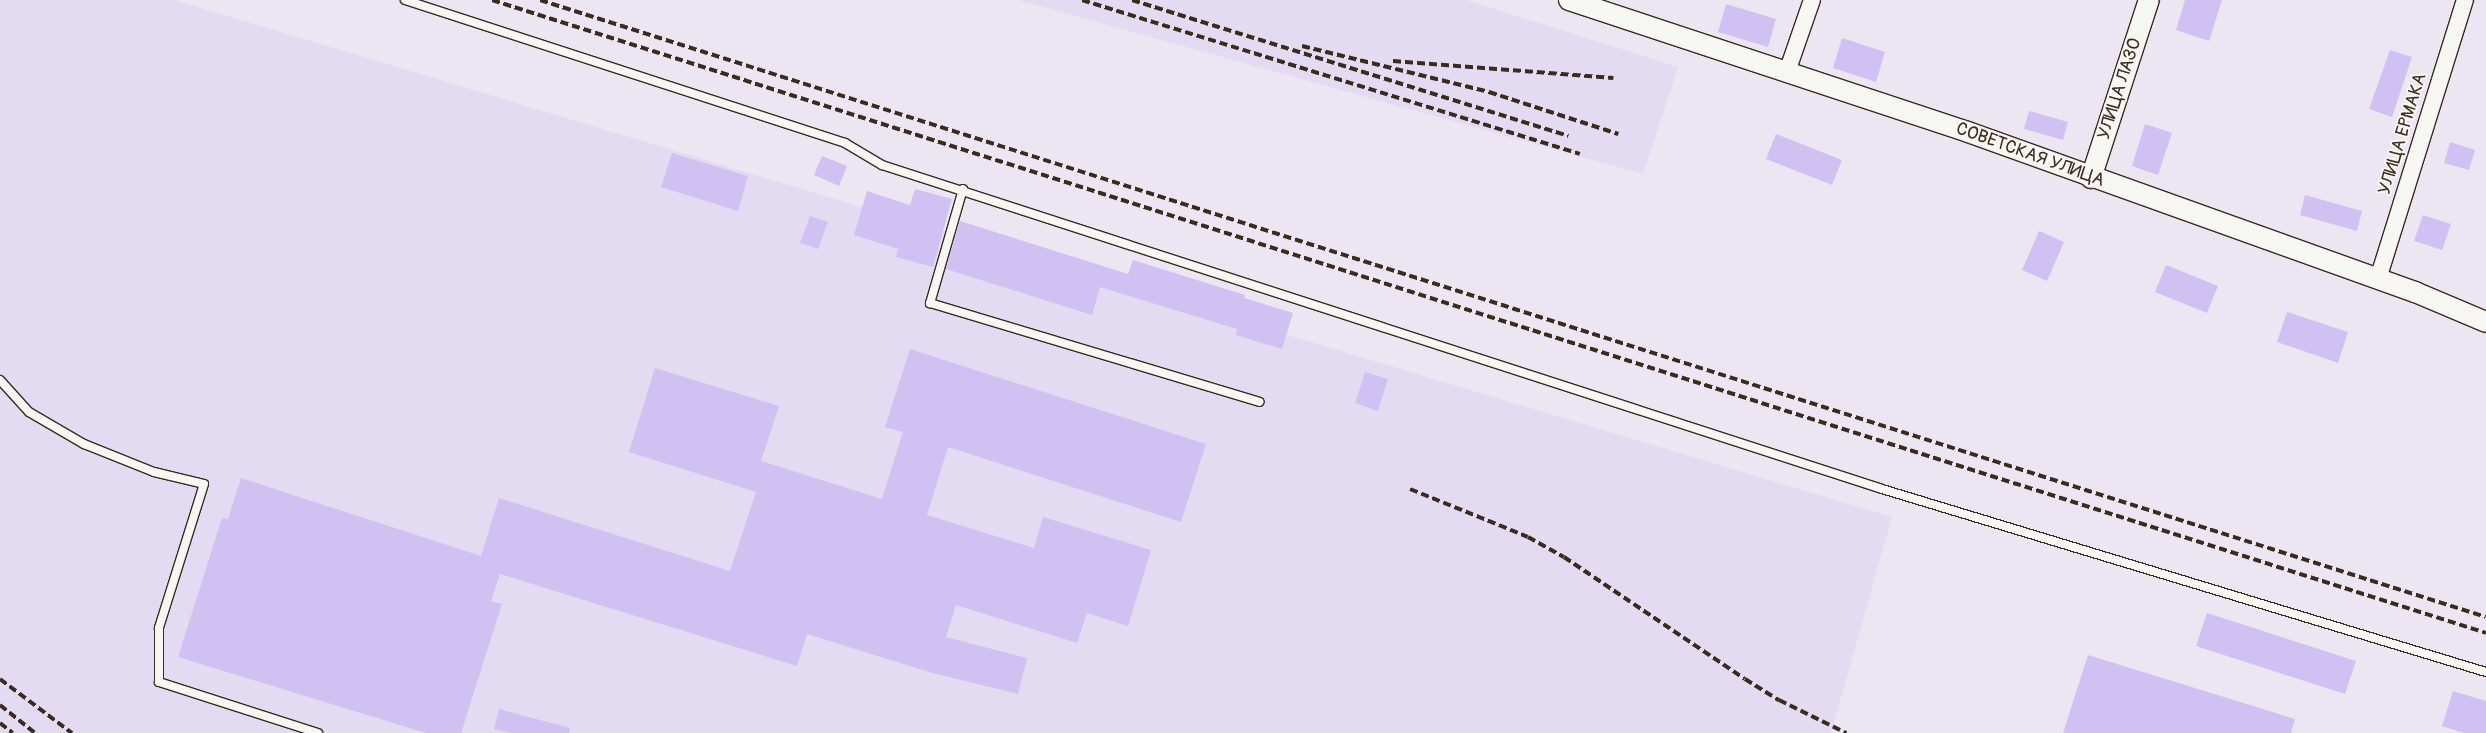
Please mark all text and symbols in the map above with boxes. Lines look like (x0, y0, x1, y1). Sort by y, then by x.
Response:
street label: УЛИЦА ЛАЗО (2093, 36, 2147, 142)
street label: УЛИЦА ЕРМАКА (2374, 71, 2432, 197)
street label: СОВЕТСКАЯ УЛИЦА (1953, 118, 2107, 192)

